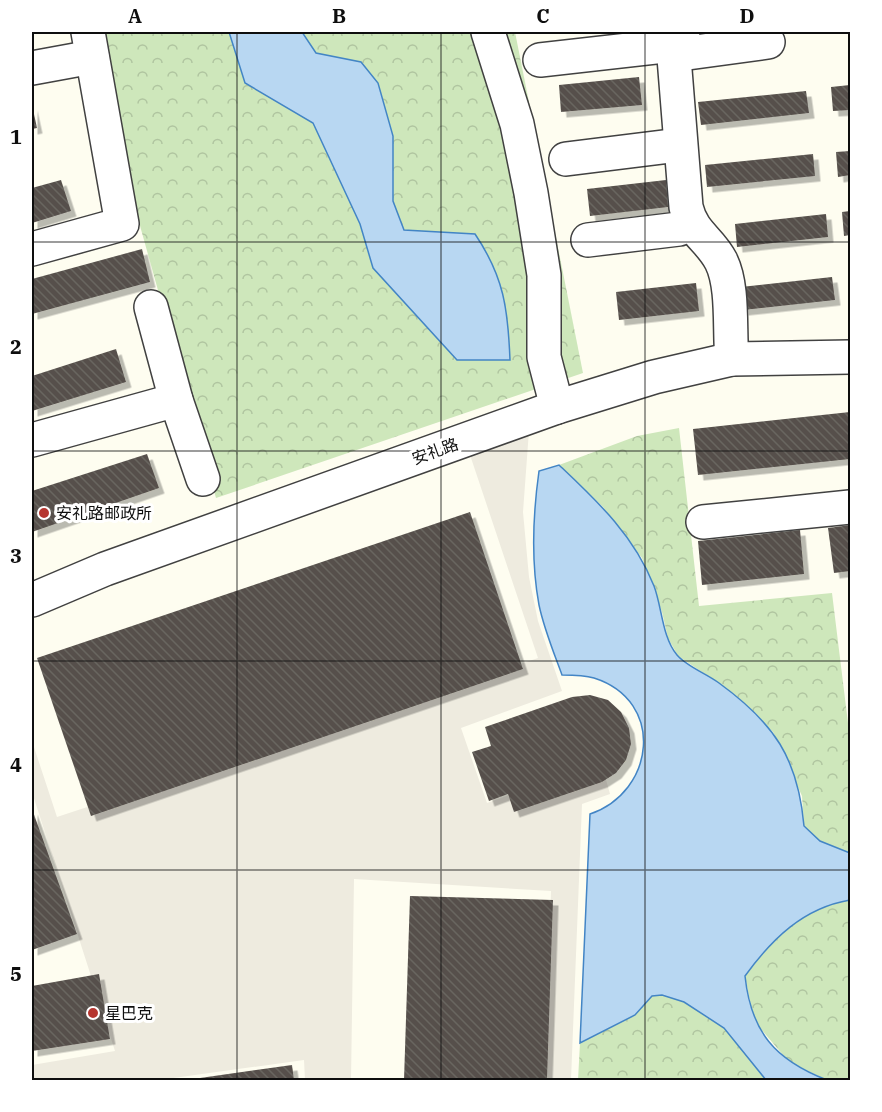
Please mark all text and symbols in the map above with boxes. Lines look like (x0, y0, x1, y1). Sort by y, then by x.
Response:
text: A (128, 2, 142, 29)
text: B (332, 2, 346, 29)
text: C (536, 2, 550, 29)
text: D (739, 2, 755, 29)
text: 1 (10, 123, 22, 150)
text: 2 (10, 333, 22, 360)
street label: 安礼路 (409, 433, 461, 469)
place label: 安礼路邮政所 (56, 503, 152, 523)
marker: 安礼路邮政所 (37, 506, 51, 520)
text: 3 (10, 542, 22, 569)
text: 4 (10, 751, 22, 778)
text: 5 (10, 960, 22, 987)
place label: 星巴克 (105, 1003, 153, 1023)
marker: 星巴克 (86, 1006, 100, 1020)

